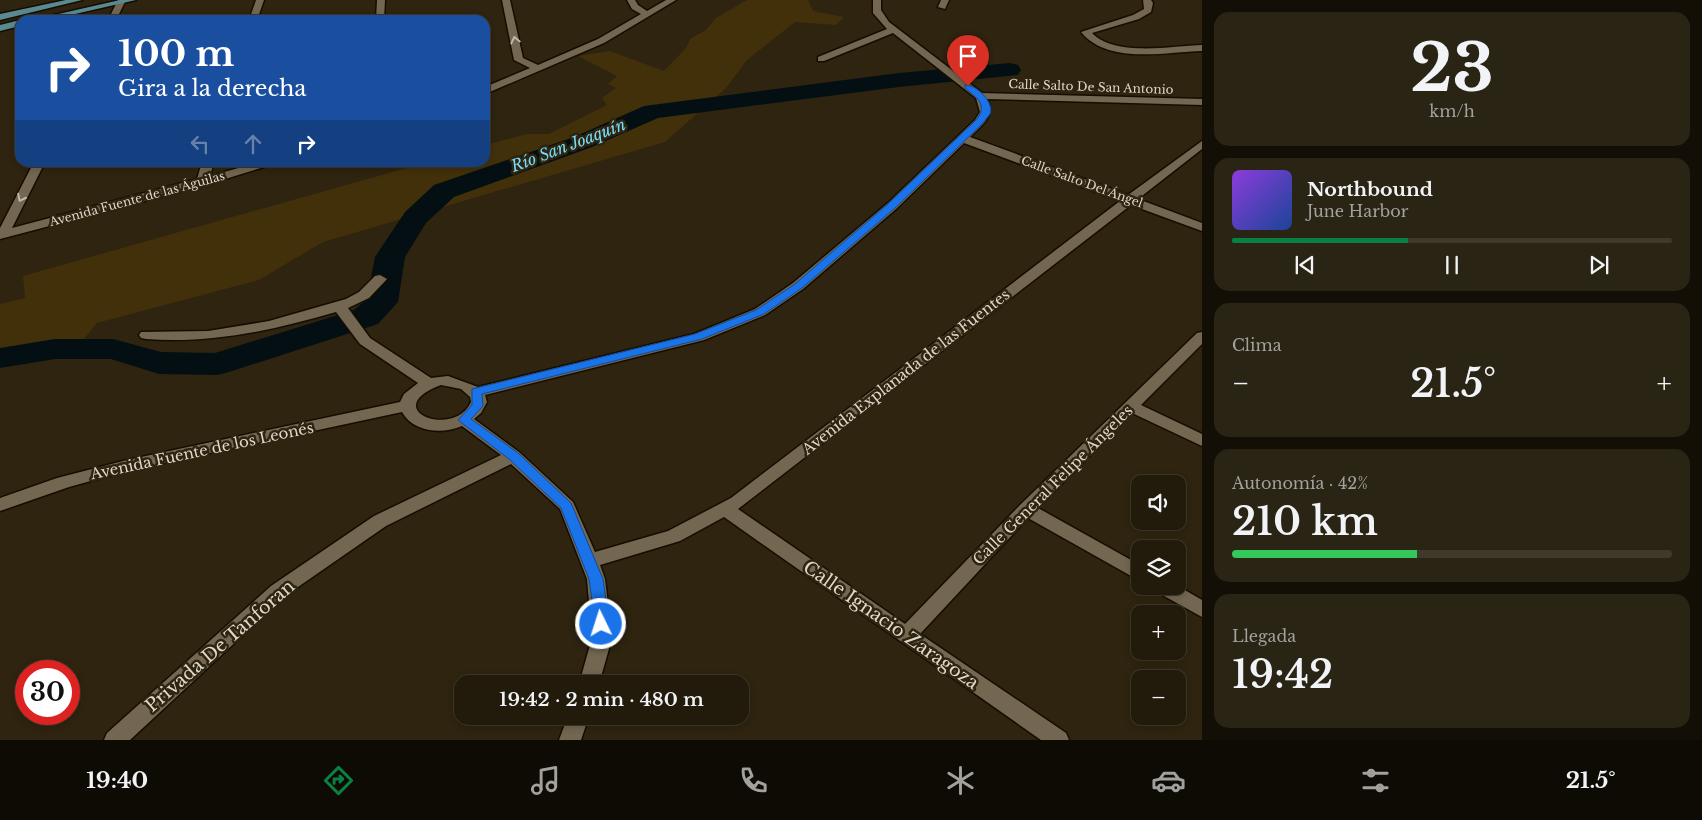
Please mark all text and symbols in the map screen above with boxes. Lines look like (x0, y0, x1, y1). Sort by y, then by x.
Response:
text: 23 (1410, 28, 1494, 109)
text: 100 m (118, 32, 234, 75)
icon: right (35, 35, 100, 100)
pin (947, 35, 989, 86)
one-way arrow (510, 36, 521, 45)
icon: arrive (954, 42, 982, 70)
text: Gira a la derecha (118, 75, 307, 102)
street label: Calle Salto De San Antonio (1008, 76, 1174, 97)
text: km/h (1429, 101, 1475, 121)
water label: Río San Joaquín (507, 114, 628, 176)
icon: left (186, 130, 214, 158)
icon: ahead (239, 130, 267, 158)
icon: right (292, 130, 320, 158)
street label: Calle Salto Del Ángel (1019, 152, 1145, 211)
street label: Avenida Fuente de las Águilas (46, 167, 226, 229)
text: Northbound (1307, 178, 1433, 201)
one-way arrow (17, 193, 27, 202)
text: June Harbor (1307, 201, 1408, 221)
icon: previous (1291, 251, 1319, 279)
icon: pause (1438, 251, 1466, 279)
icon: next (1585, 251, 1613, 279)
street label: Avenida Explanada de las Fuentes (797, 285, 1013, 459)
text: Clima (1232, 335, 1282, 355)
text: 21.5° (1410, 360, 1496, 407)
text: − (1232, 366, 1250, 401)
text: + (1657, 366, 1672, 401)
street label: Calle General Felipe Ángeles (969, 401, 1137, 569)
street label: Avenida Fuente de los Leonés (88, 418, 315, 484)
text: Autonomía · 42% (1232, 473, 1368, 493)
map controls (1131, 475, 1186, 725)
button: sound (1131, 475, 1186, 530)
text: 210 km (1232, 498, 1378, 545)
button: layers (1131, 540, 1186, 595)
street label: Calle Ignacio Zaragoza (799, 556, 983, 694)
street label: Privada De Tanforan (141, 575, 299, 717)
position arrow (574, 597, 626, 649)
button: + (1131, 605, 1186, 660)
text: Llegada (1232, 626, 1296, 646)
text: 19:42 (1232, 651, 1333, 698)
speed limit sign: 30 (15, 660, 80, 725)
button: − (1131, 670, 1186, 725)
text: 19:42 · 2 min · 480 m (499, 688, 704, 711)
icon: directions (321, 763, 356, 798)
icon: music (528, 763, 563, 798)
icon: phone (736, 763, 771, 798)
icon: climate (943, 763, 978, 798)
icon: car (1151, 763, 1186, 798)
icon: filters (1358, 763, 1393, 798)
text: 19:40 (86, 767, 148, 794)
text: 21.5° (1566, 767, 1616, 794)

